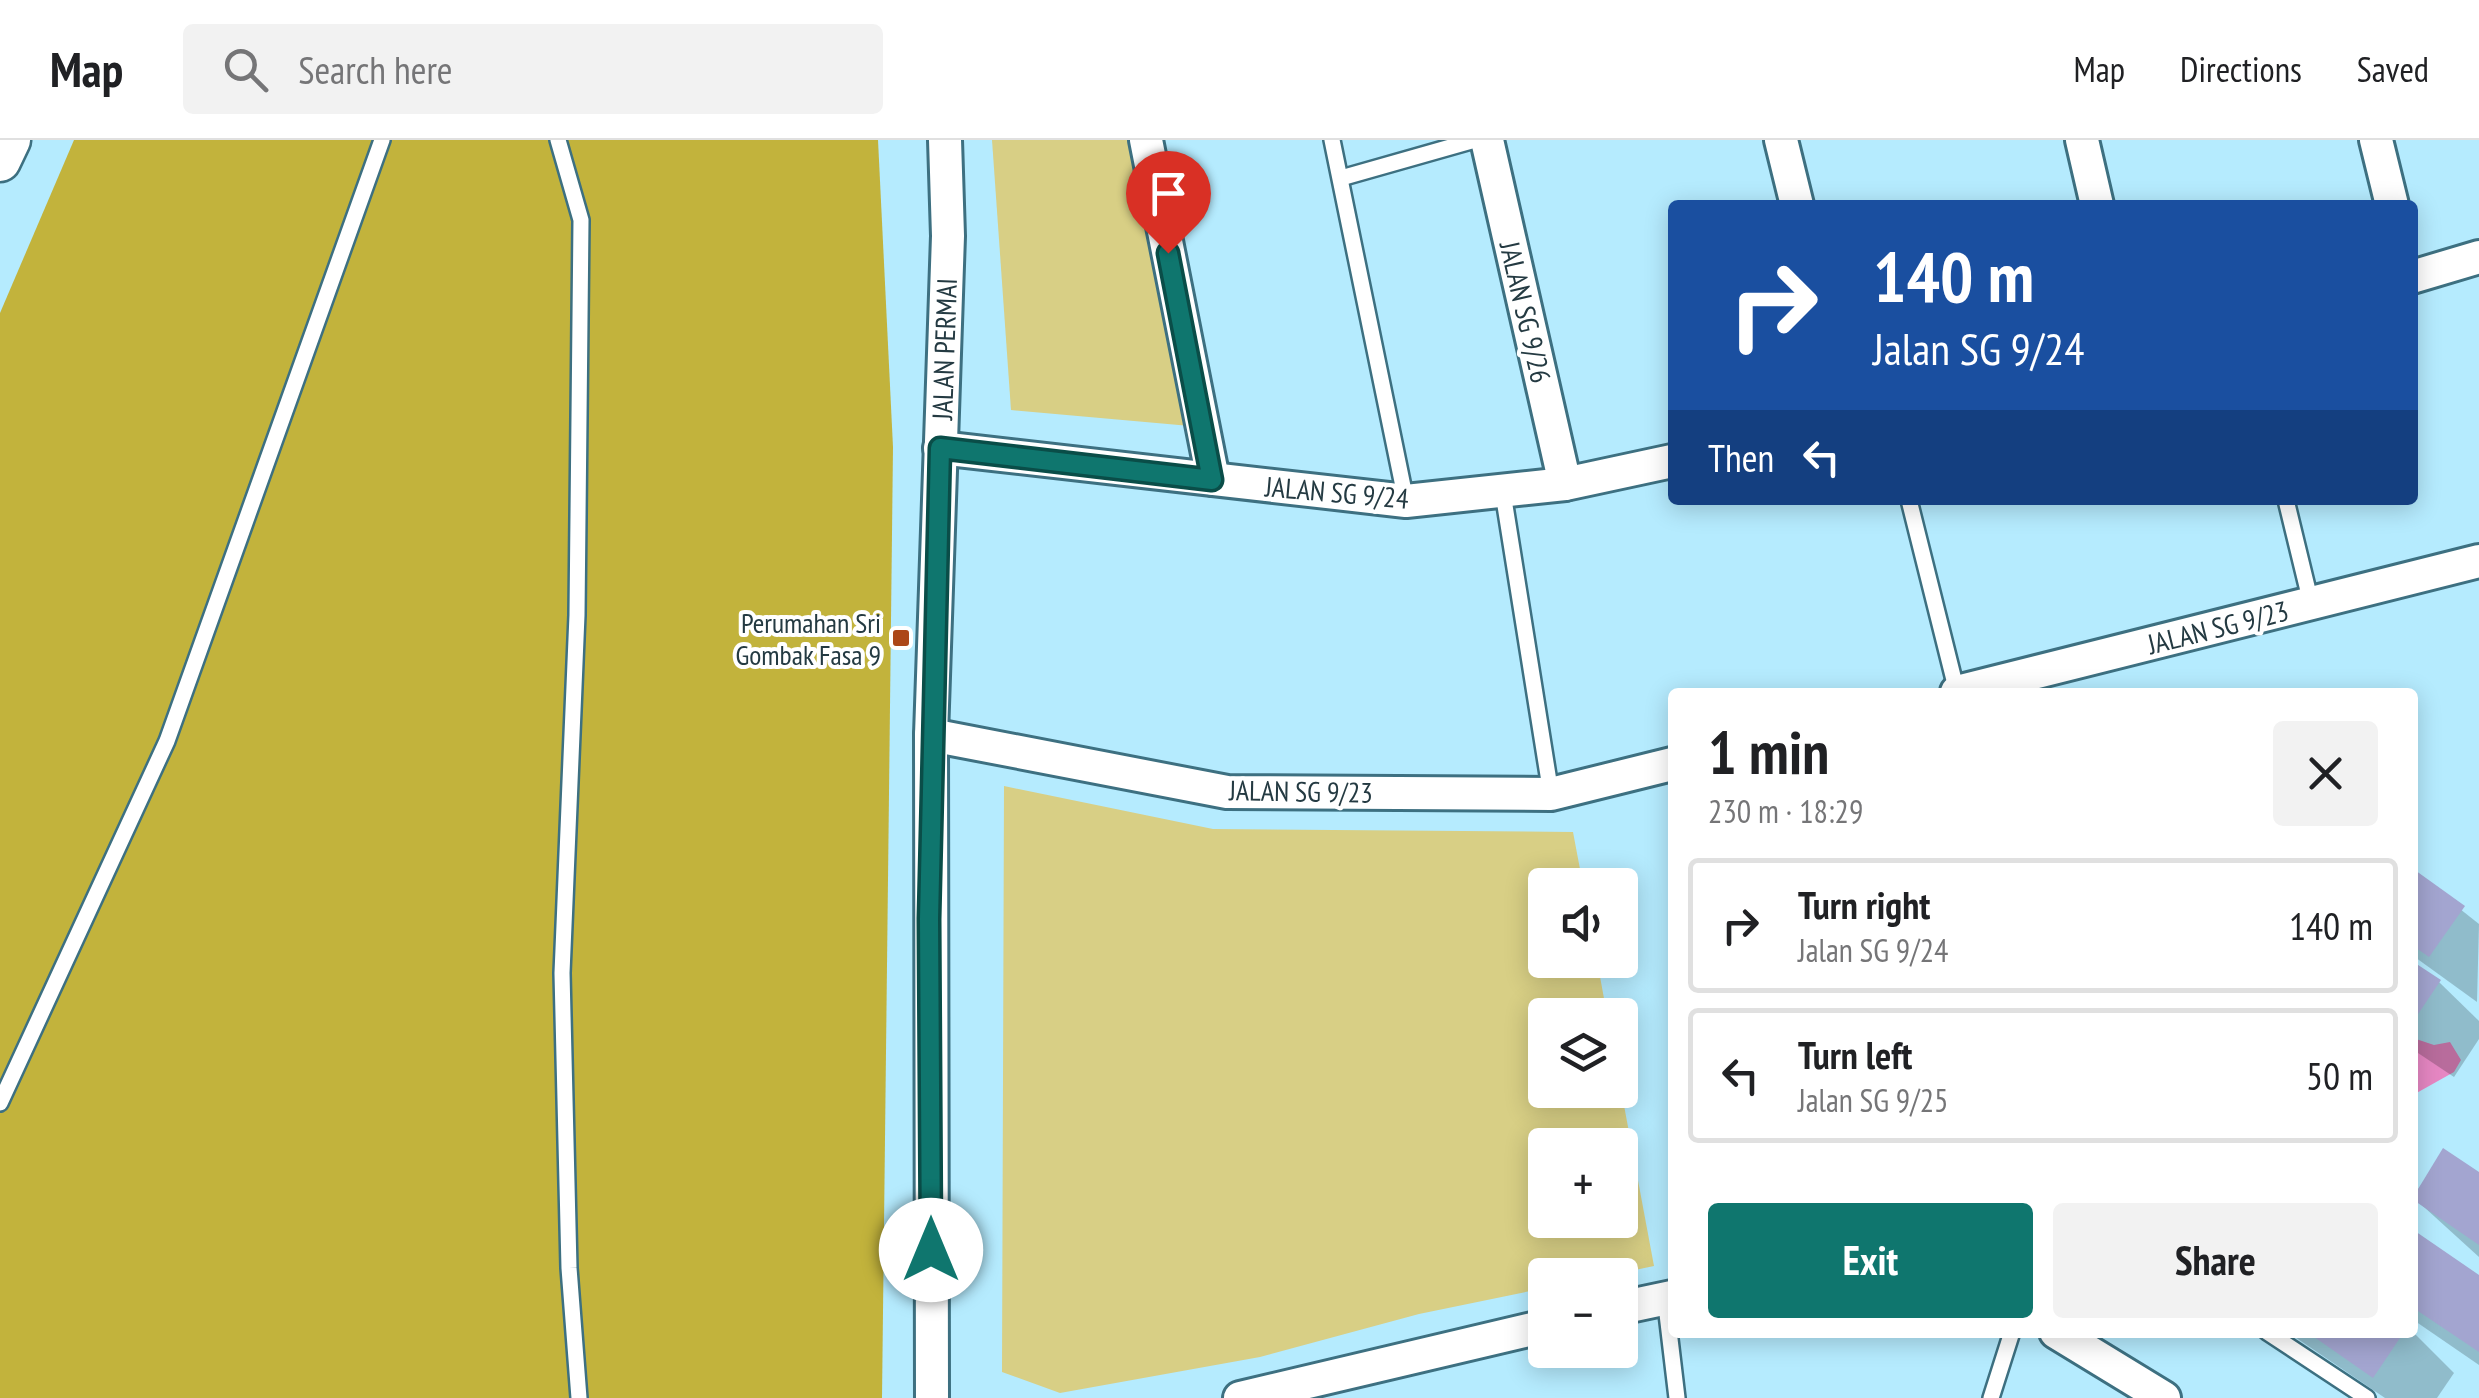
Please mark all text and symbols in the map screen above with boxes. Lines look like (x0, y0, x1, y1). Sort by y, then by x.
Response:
search box (183, 24, 883, 114)
text: Map (50, 38, 123, 100)
icon: search (218, 42, 273, 97)
text: Search here (298, 45, 453, 94)
text: Map (2074, 46, 2125, 92)
text: Directions (2180, 46, 2302, 92)
text: Saved (2357, 46, 2429, 92)
pin (1126, 151, 1211, 254)
icon: arrive (1141, 166, 1196, 221)
text: 140 m (1873, 231, 2034, 321)
street label: JALAN SG 9/26 (1492, 237, 1560, 386)
icon: right (1708, 240, 1838, 370)
street label: JALAN PERMAI (923, 278, 965, 421)
text: Jalan SG 9/24 (1873, 319, 2085, 377)
icon: left (1794, 430, 1849, 485)
text: Then (1708, 433, 1774, 482)
street label: JALAN SG 9/24 (1263, 467, 1411, 517)
street label: JALAN SG 9/23 (2143, 592, 2292, 663)
place label: Perumahan Sri Gombak Fasa 9 (735, 604, 881, 673)
marker: Perumahan Sri Gombak Fasa 9 (890, 627, 912, 649)
text: 1 min (1708, 713, 1829, 791)
button: close (2273, 721, 2378, 826)
street label: JALAN SG 9/23 (1228, 771, 1373, 811)
text: 230 m · 18:29 (1708, 790, 1863, 832)
map controls (1528, 868, 1638, 1368)
button: sound (1528, 868, 1638, 978)
text: Turn right (1798, 880, 1930, 929)
icon: right (1713, 898, 1768, 953)
text: 140 m (2289, 901, 2373, 950)
text: Jalan SG 9/24 (1798, 929, 1948, 971)
button: layers (1528, 998, 1638, 1108)
text: Turn left (1798, 1030, 1912, 1079)
icon: left (1713, 1048, 1768, 1103)
text: 50 m (2306, 1051, 2373, 1100)
text: Jalan SG 9/25 (1798, 1079, 1948, 1121)
button: + (1528, 1128, 1638, 1238)
position arrow (879, 1198, 983, 1302)
button: Exit (1708, 1203, 2033, 1318)
button: Share (2053, 1203, 2378, 1318)
button: − (1528, 1258, 1638, 1368)

